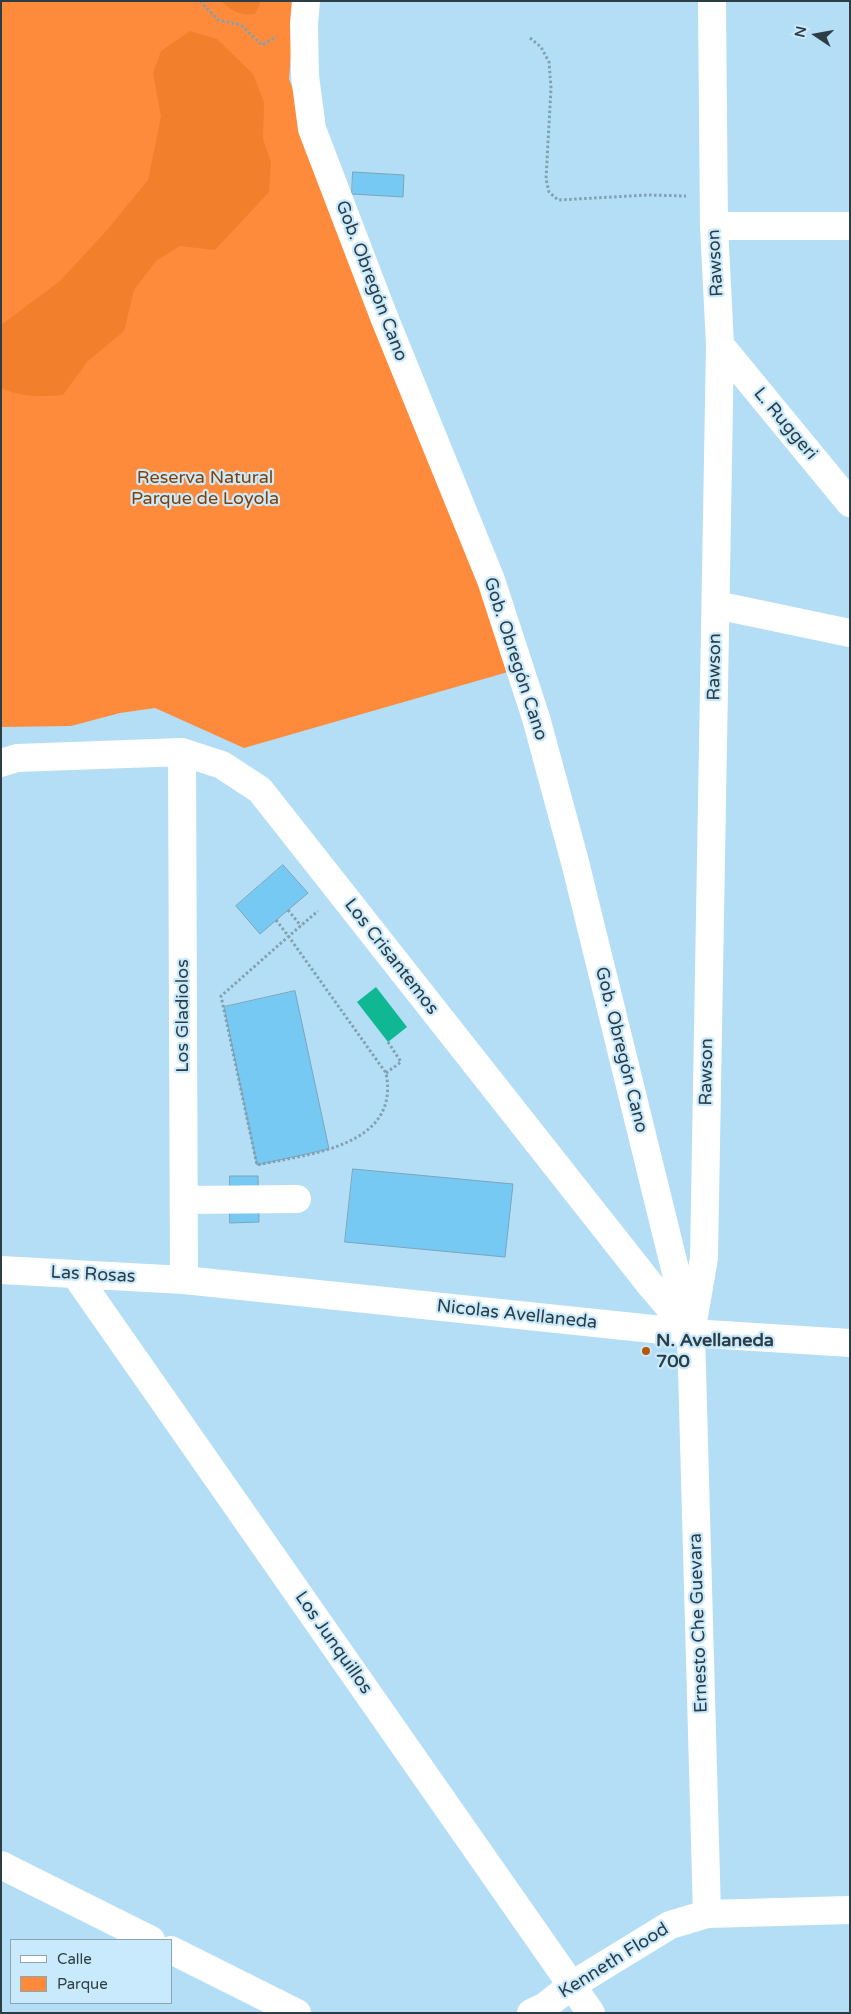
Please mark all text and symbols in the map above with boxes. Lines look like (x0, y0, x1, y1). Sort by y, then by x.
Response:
north arrow (791, 10, 841, 60)
text: N (791, 25, 810, 39)
street label: Gob. Obregón Cano (330, 198, 412, 364)
street label: Rawson (703, 229, 729, 297)
street label: L. Ruggeri (749, 383, 821, 465)
park label: Reserva Natural Parque de Loyola (131, 467, 279, 509)
street label: Gob. Obregón Cano (478, 575, 552, 743)
street label: Rawson (704, 633, 726, 701)
street label: Los Crisantemos (339, 895, 443, 1019)
street label: Los Gladiolos (172, 959, 194, 1073)
street label: Gob. Obregón Cano (590, 965, 652, 1135)
street label: Rawson (696, 1038, 718, 1106)
street label: Las Rosas (50, 1262, 136, 1288)
street label: Nicolas Avellaneda (436, 1296, 598, 1334)
place label: N. Avellaneda 700 (656, 1330, 774, 1372)
marker: N. Avellaneda 700 (640, 1345, 652, 1357)
street label: Ernesto Che Guevara (685, 1533, 713, 1713)
street label: Los Junquillos (290, 1588, 376, 1698)
street label: Kenneth Flood (555, 1919, 673, 2003)
legend (10, 1939, 172, 2004)
text: Calle (57, 1950, 92, 1968)
text: Parque (57, 1975, 108, 1993)

